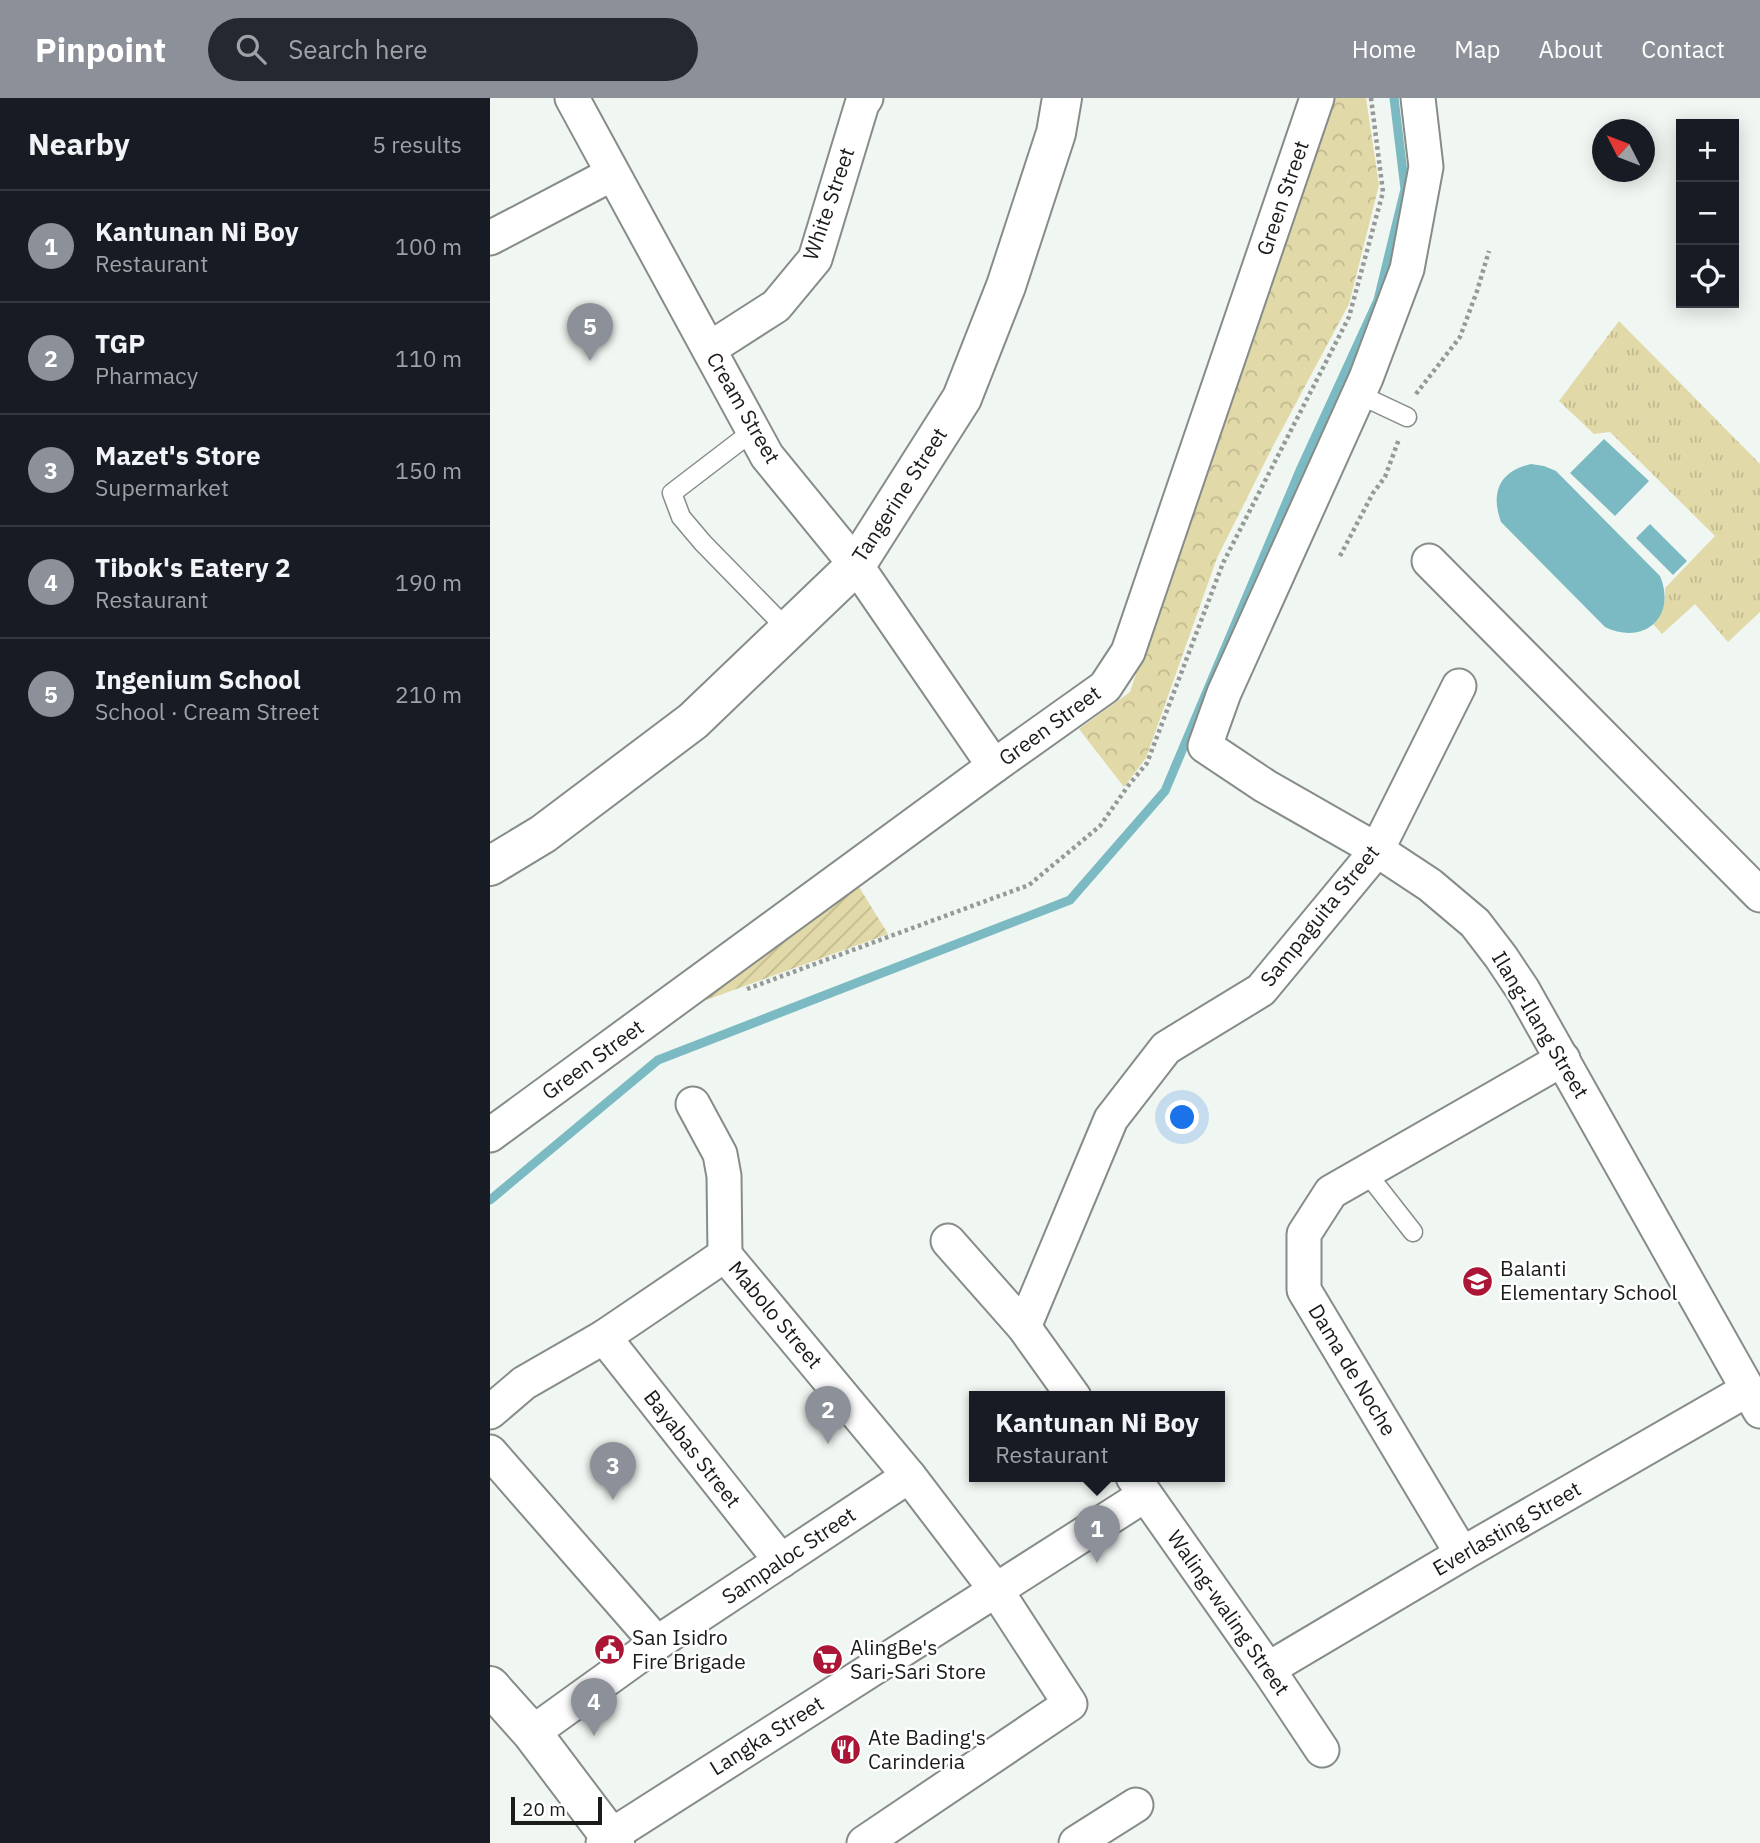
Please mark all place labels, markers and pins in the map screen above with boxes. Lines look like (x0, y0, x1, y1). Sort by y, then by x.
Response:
pin: 5 (567, 303, 613, 361)
place label: Balanti Elementary School (1500, 1254, 1677, 1306)
school or university icon: Balanti Elementary School (1460, 1264, 1494, 1298)
pin: 2 (805, 1386, 851, 1444)
pin: 3 (590, 1442, 636, 1500)
pin: 1 (1074, 1505, 1120, 1563)
place label: San Isidro Fire Brigade (632, 1623, 746, 1675)
public building icon: San Isidro Fire Brigade (592, 1633, 626, 1667)
place label: AlingBe's Sari-Sari Store (850, 1633, 986, 1685)
supermarket icon: AlingBe's Sari-Sari Store (810, 1643, 844, 1677)
pin: 4 (571, 1678, 617, 1736)
place label: Ate Bading's Carinderia (868, 1723, 986, 1775)
restaurant icon: Ate Bading's Carinderia (828, 1733, 862, 1767)

